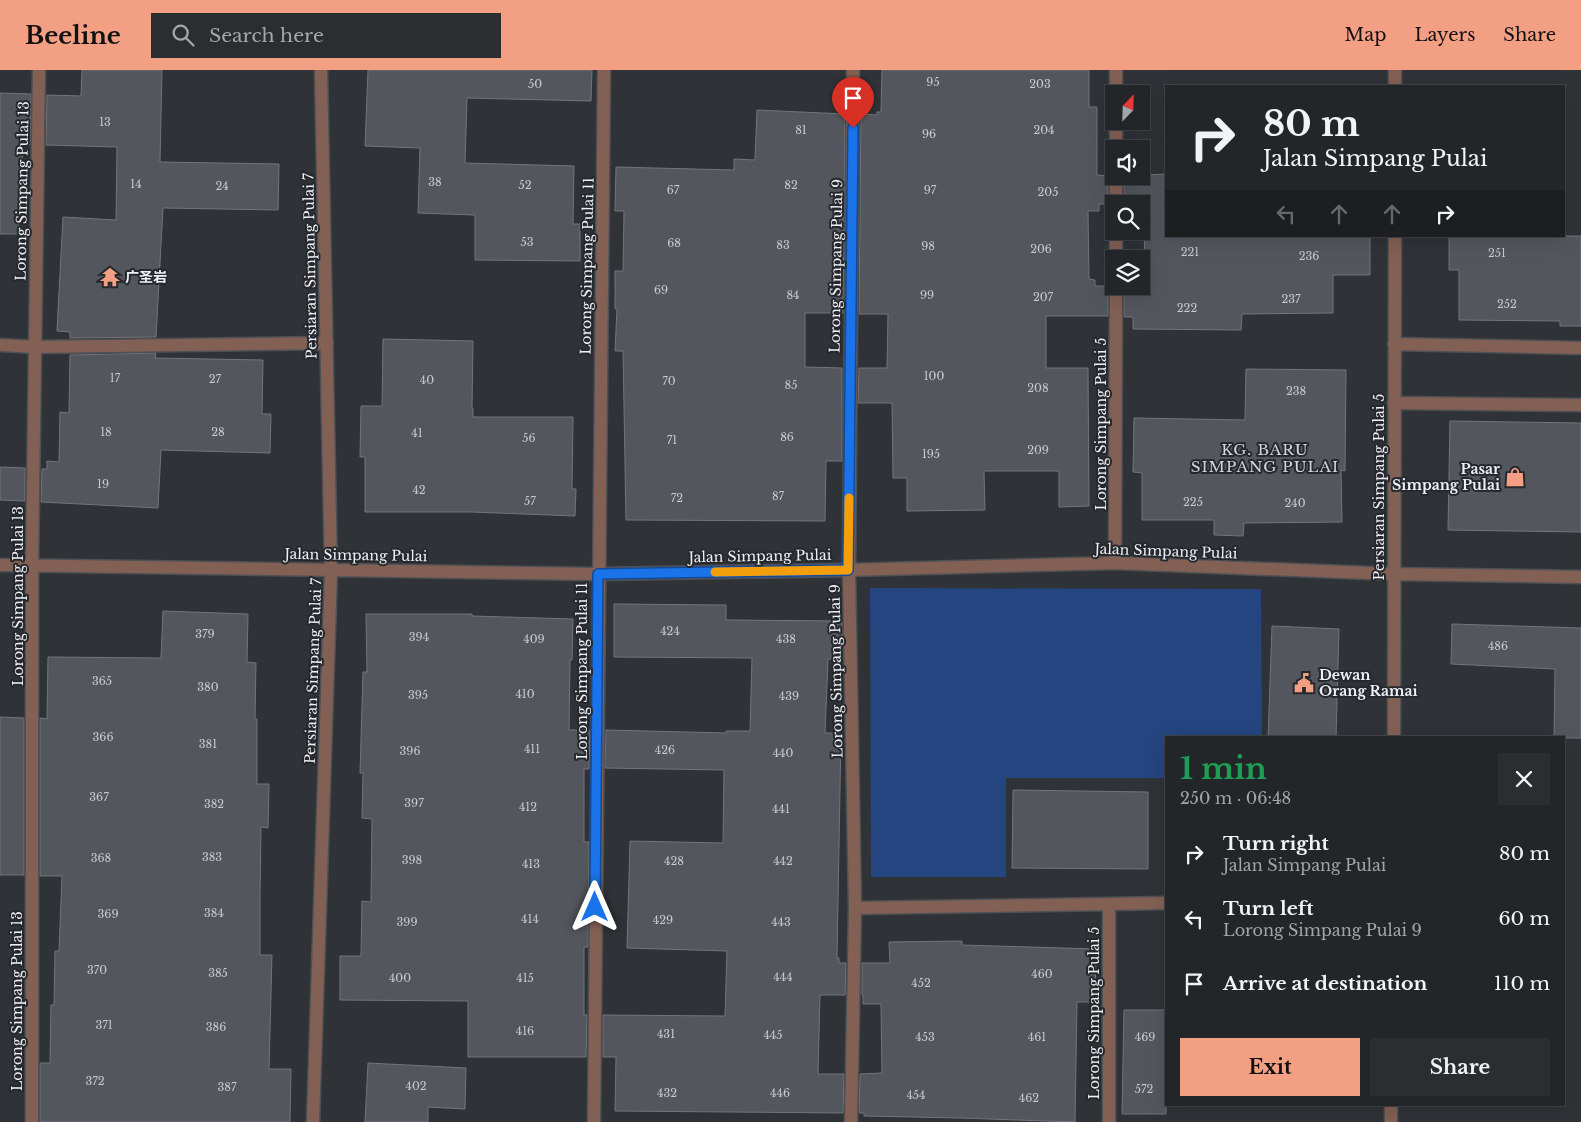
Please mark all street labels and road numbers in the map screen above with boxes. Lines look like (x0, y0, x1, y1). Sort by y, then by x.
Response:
street label: Lorong Simpang Pulai 13 (11, 101, 33, 281)
street label: Persiaran Simpang Pulai 7 (299, 172, 321, 359)
street label: Lorong Simpang Pulai 11 (576, 177, 598, 355)
street label: Lorong Simpang Pulai 9 (825, 179, 847, 353)
street label: Lorong Simpang Pulai 5 (1092, 337, 1110, 510)
street label: Persiaran Simpang Pulai 5 (1370, 393, 1388, 580)
street label: Lorong Simpang Pulai 13 (9, 506, 27, 686)
street label: Jalan Simpang Pulai (1092, 539, 1238, 562)
street label: Jalan Simpang Pulai (282, 545, 428, 565)
street label: Jalan Simpang Pulai (686, 546, 832, 566)
street label: Persiaran Simpang Pulai 7 (301, 577, 325, 764)
street label: Lorong Simpang Pulai 11 (573, 582, 591, 760)
street label: Lorong Simpang Pulai 9 (825, 584, 847, 758)
street label: Lorong Simpang Pulai 13 (8, 911, 26, 1091)
street label: Lorong Simpang Pulai 5 (1085, 926, 1103, 1099)

